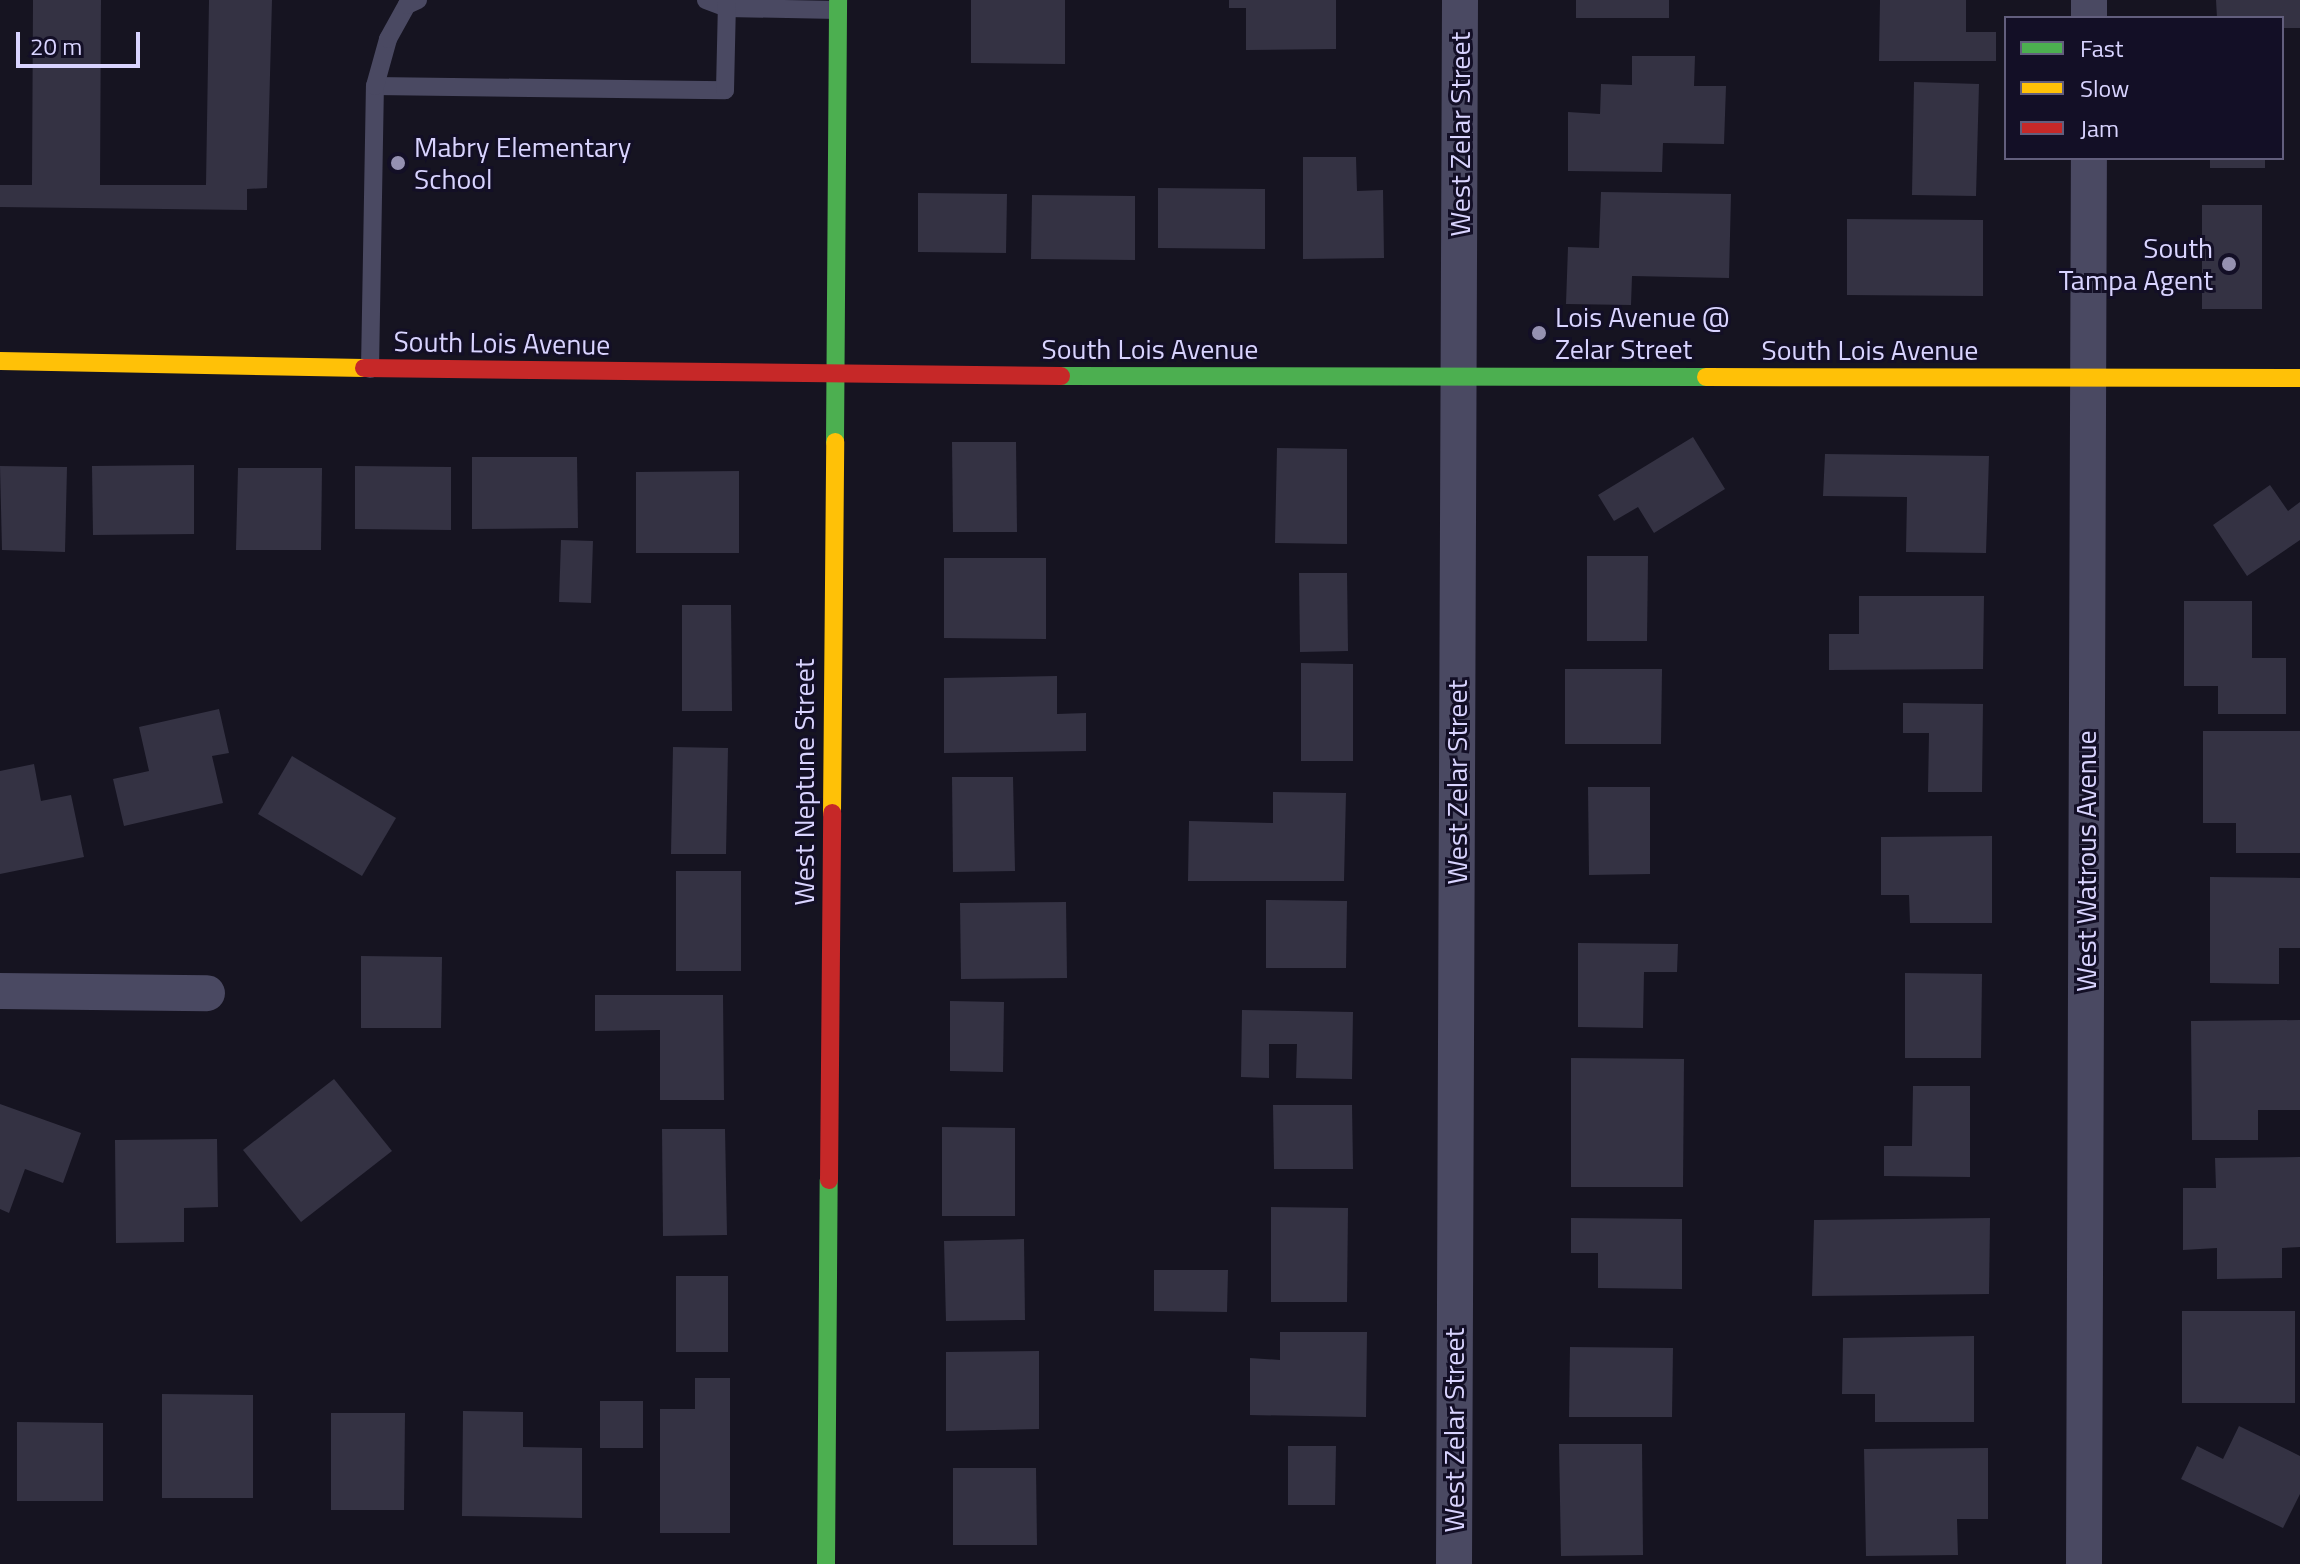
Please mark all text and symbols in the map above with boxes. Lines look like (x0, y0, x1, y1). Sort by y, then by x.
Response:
scale bar (20, 16, 144, 66)
legend (2004, 16, 2284, 160)
text: 20 m (30, 28, 82, 64)
text: Fast (2080, 30, 2123, 66)
street label: West Zelar Street (1443, 32, 1477, 236)
text: Slow (2080, 70, 2129, 106)
text: Jam (2080, 110, 2119, 146)
place label: Mabry Elementary School (414, 130, 631, 196)
marker: Mabry Elementary School (389, 154, 407, 172)
place label: South Tampa Agent (2059, 231, 2213, 297)
marker: South Tampa Agent (2220, 255, 2238, 273)
place label: Lois Avenue @ Zelar Street (1555, 300, 1729, 366)
street label: South Lois Avenue (393, 324, 611, 362)
marker: Lois Avenue @ Zelar Street (1530, 324, 1548, 342)
street label: South Lois Avenue (1042, 332, 1258, 366)
street label: South Lois Avenue (1762, 333, 1978, 367)
street label: West Neptune Street (787, 658, 821, 906)
street label: West Zelar Street (1440, 680, 1474, 884)
street label: West Watrous Avenue (2069, 730, 2103, 992)
street label: West Zelar Street (1437, 1328, 1471, 1532)

